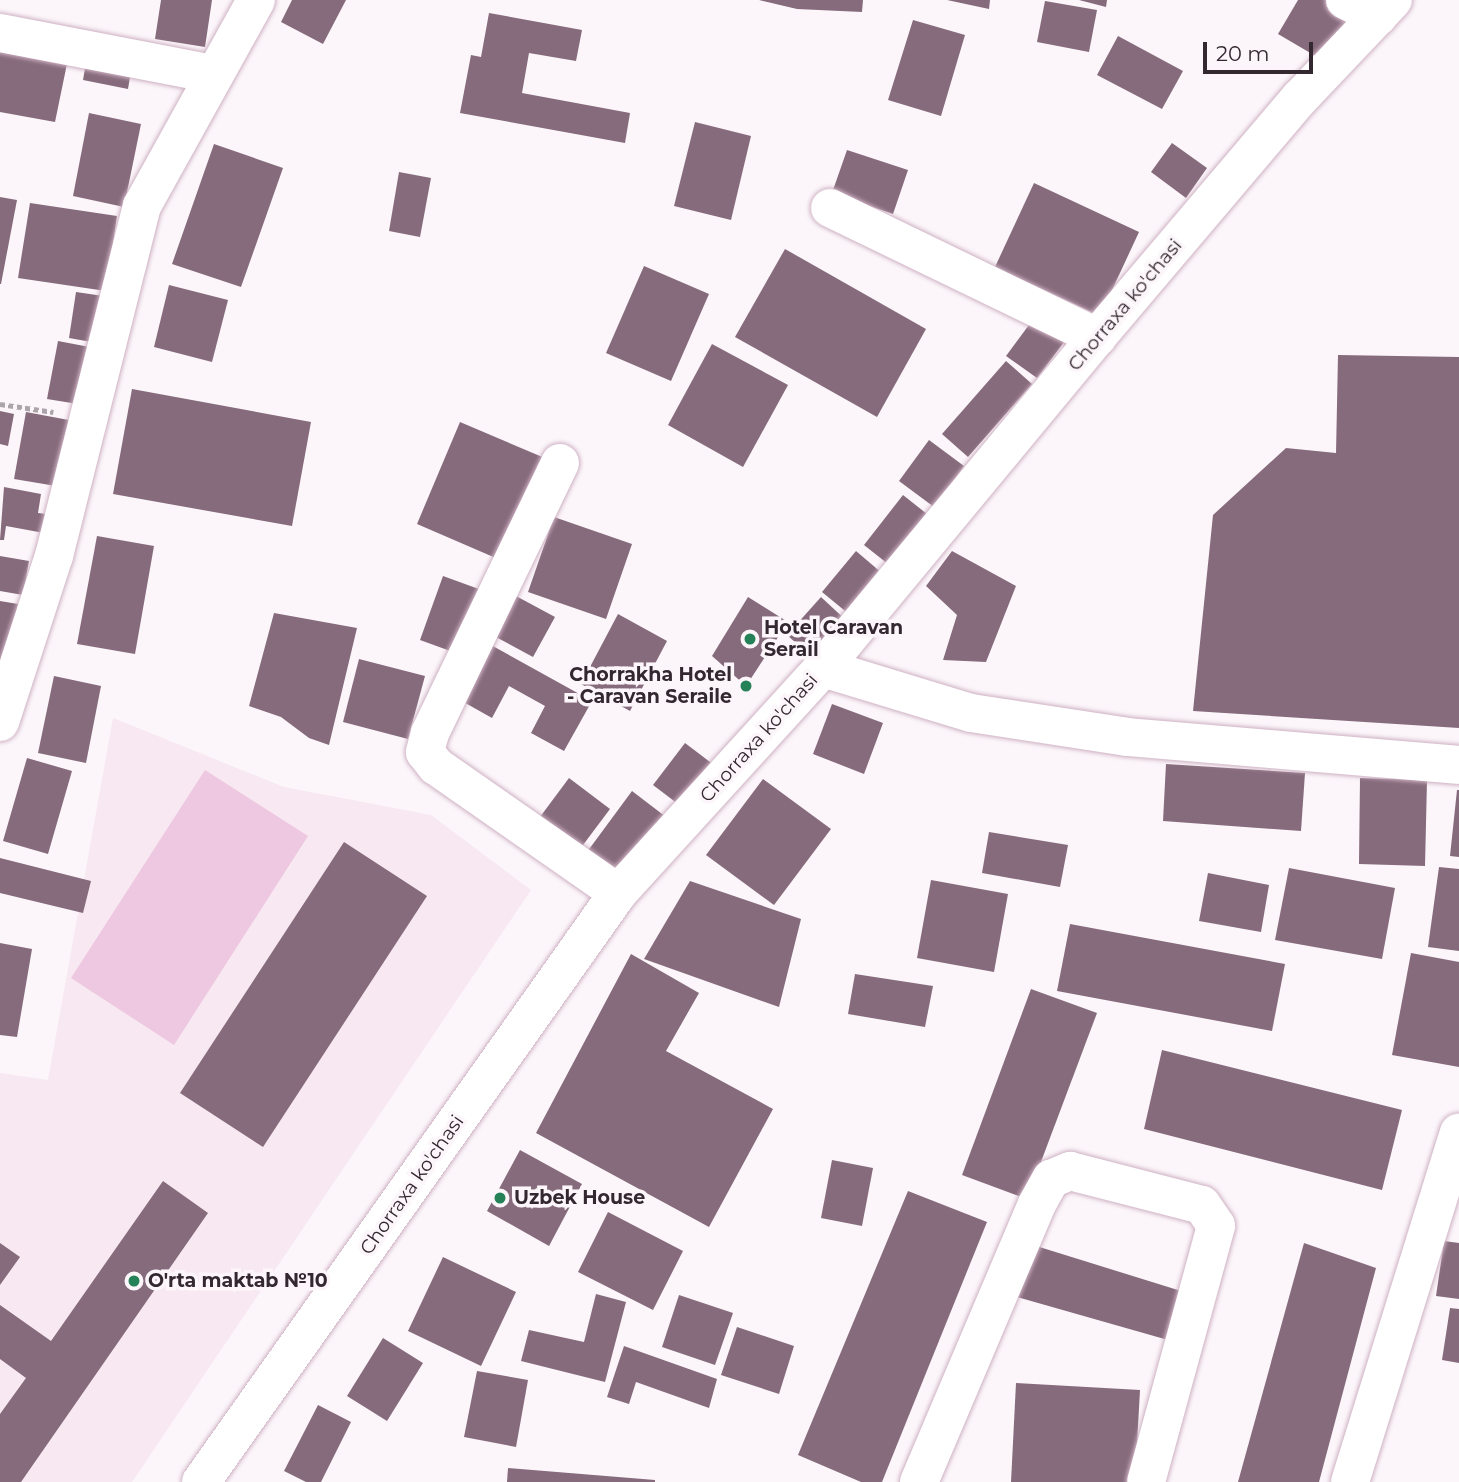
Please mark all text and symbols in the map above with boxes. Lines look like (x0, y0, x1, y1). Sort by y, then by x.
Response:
scale bar (1207, 28, 1317, 72)
text: 20 m (1216, 41, 1270, 66)
street label: Chorraxa ko'chasi (1063, 234, 1187, 376)
place label: Hotel Caravan Serail (764, 617, 903, 661)
marker: Hotel Caravan Serail (742, 631, 758, 647)
place label: Chorrakha Hotel - Caravan Seraile (567, 664, 732, 708)
street label: Chorraxa ko'chasi (695, 669, 823, 807)
marker: Chorrakha Hotel - Caravan Seraile (738, 678, 754, 694)
street label: Chorraxa ko'chasi (355, 1111, 469, 1259)
place label: Uzbek House (514, 1187, 645, 1209)
marker: Uzbek House (492, 1190, 508, 1206)
place label: O'rta maktab №10 (148, 1270, 328, 1292)
marker: O'rta maktab №10 (126, 1273, 142, 1289)

